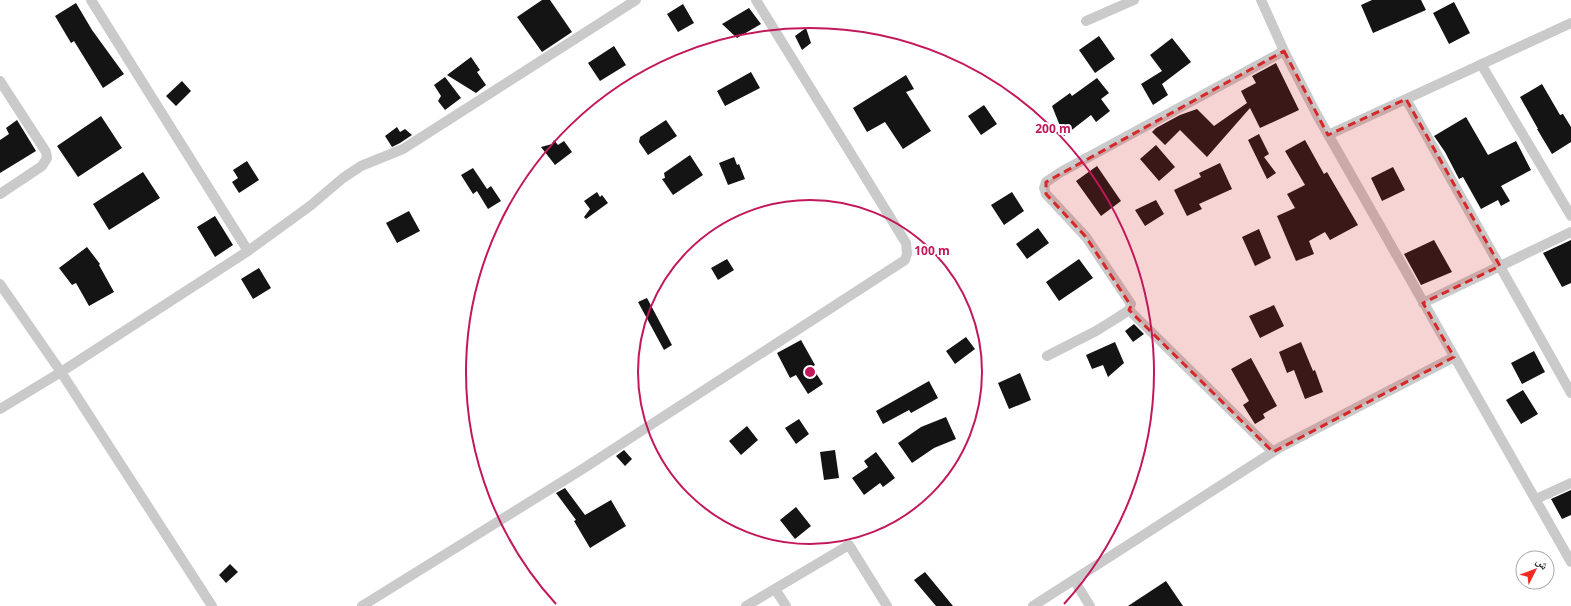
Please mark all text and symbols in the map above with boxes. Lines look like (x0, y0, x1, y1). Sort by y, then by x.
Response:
text: 200 m (1035, 120, 1071, 137)
text: 100 m (914, 242, 950, 259)
centre of rings (803, 365, 817, 379)
north arrow (1515, 550, 1555, 590)
text: ش (1533, 554, 1553, 573)

